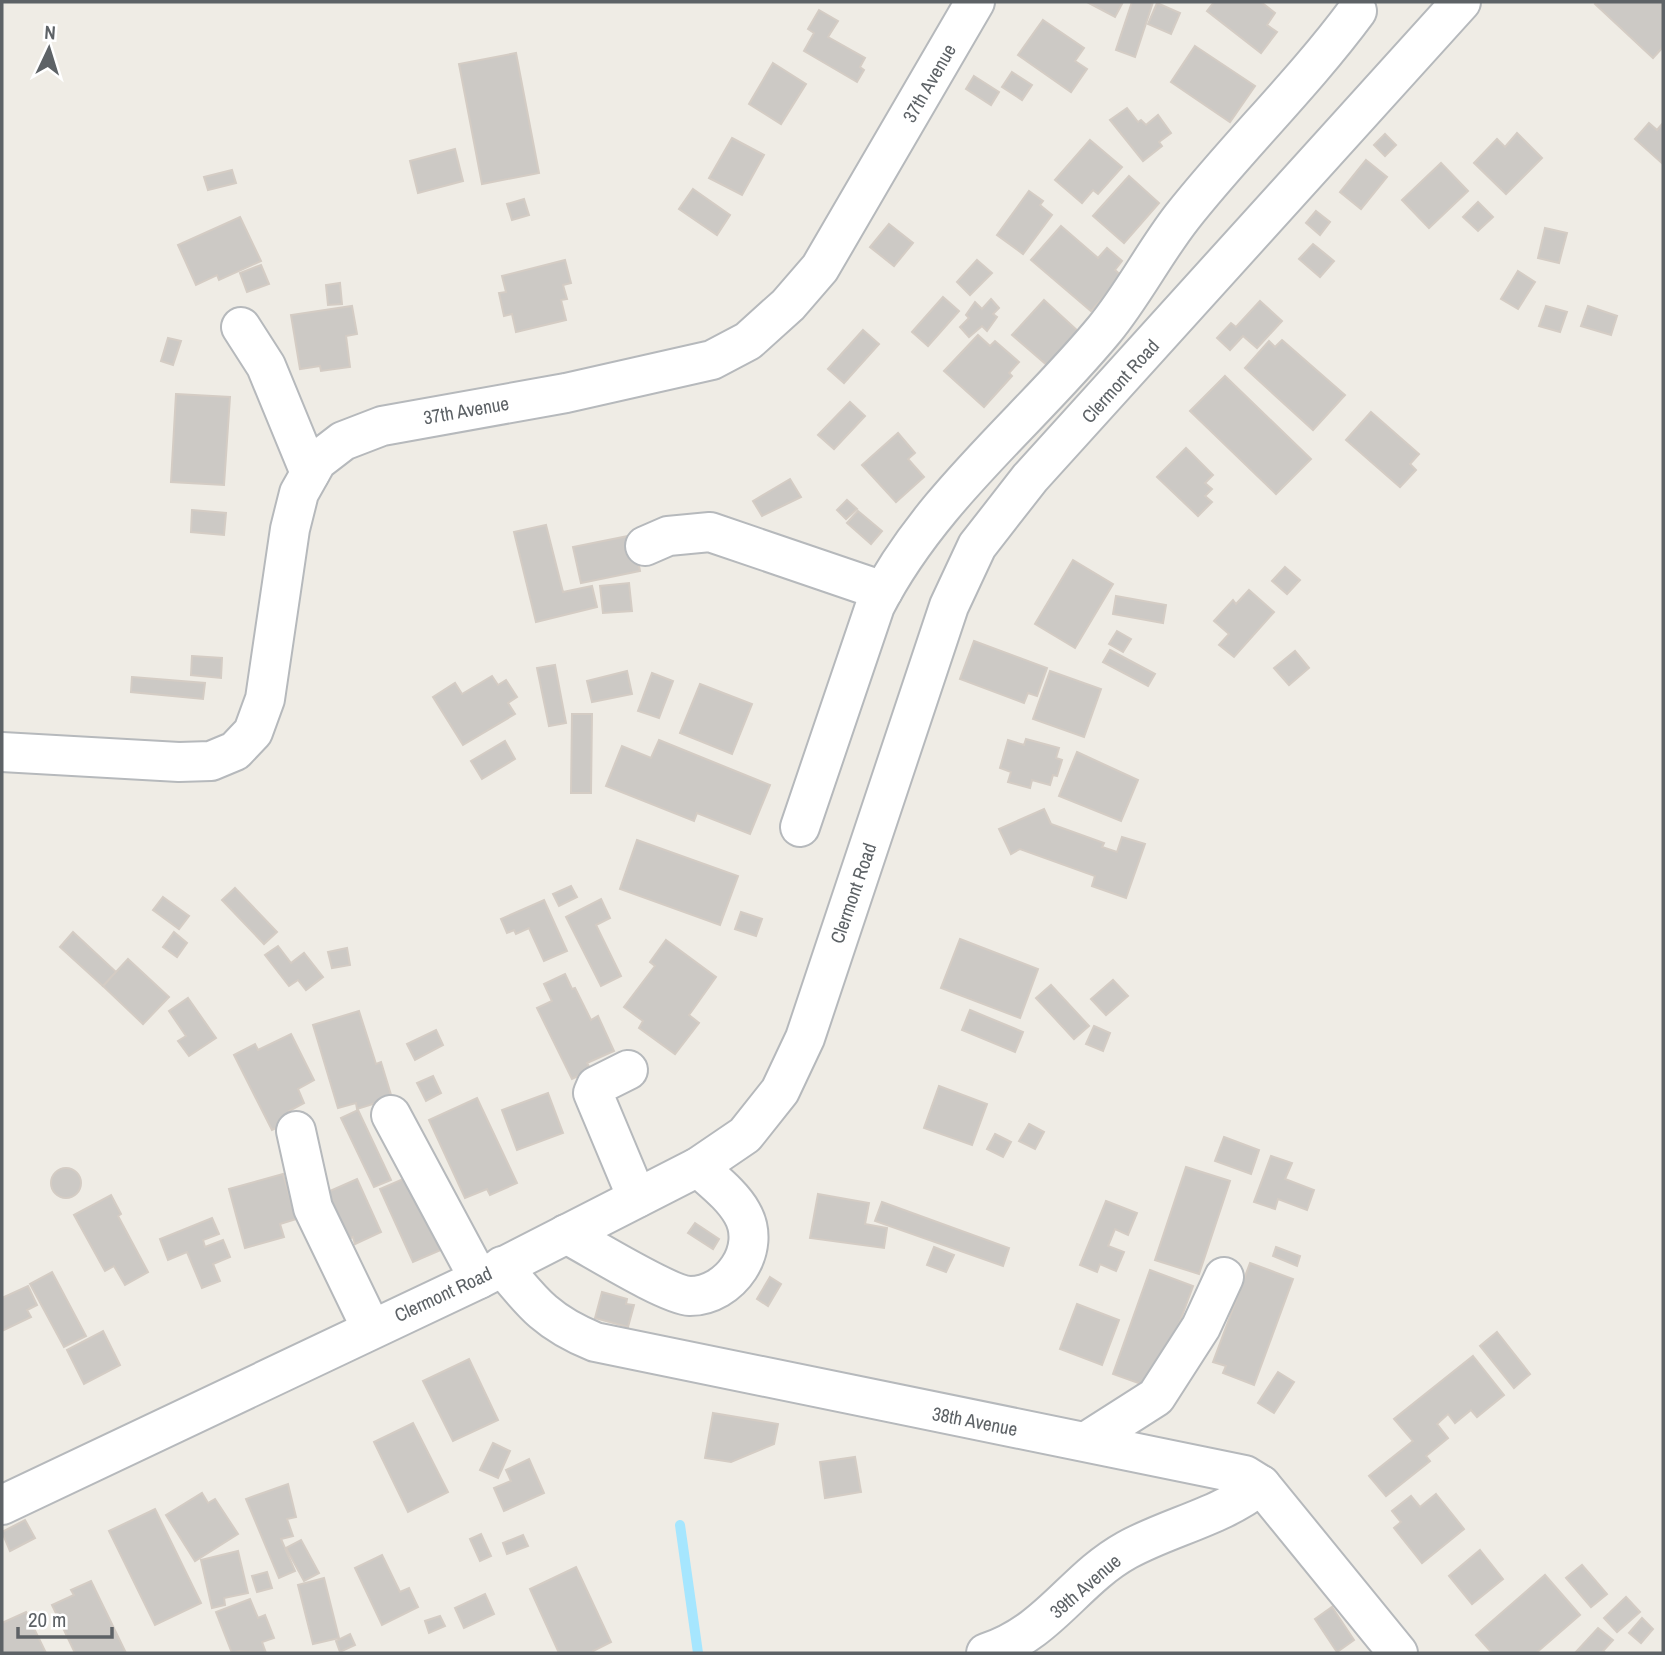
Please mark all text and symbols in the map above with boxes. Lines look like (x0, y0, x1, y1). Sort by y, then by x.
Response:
north arrow (14, 14, 84, 84)
text: N (44, 19, 57, 45)
street label: 37th Avenue (896, 39, 962, 127)
street label: Clermont Road (1075, 333, 1165, 429)
street label: 37th Avenue (421, 390, 511, 430)
street label: Clermont Road (824, 839, 882, 947)
street label: Clermont Road (390, 1260, 496, 1328)
street label: 38th Avenue (930, 1400, 1020, 1442)
street label: 39th Avenue (1044, 1548, 1126, 1624)
scale bar (18, 1596, 112, 1640)
text: 20 m (28, 1605, 66, 1634)

